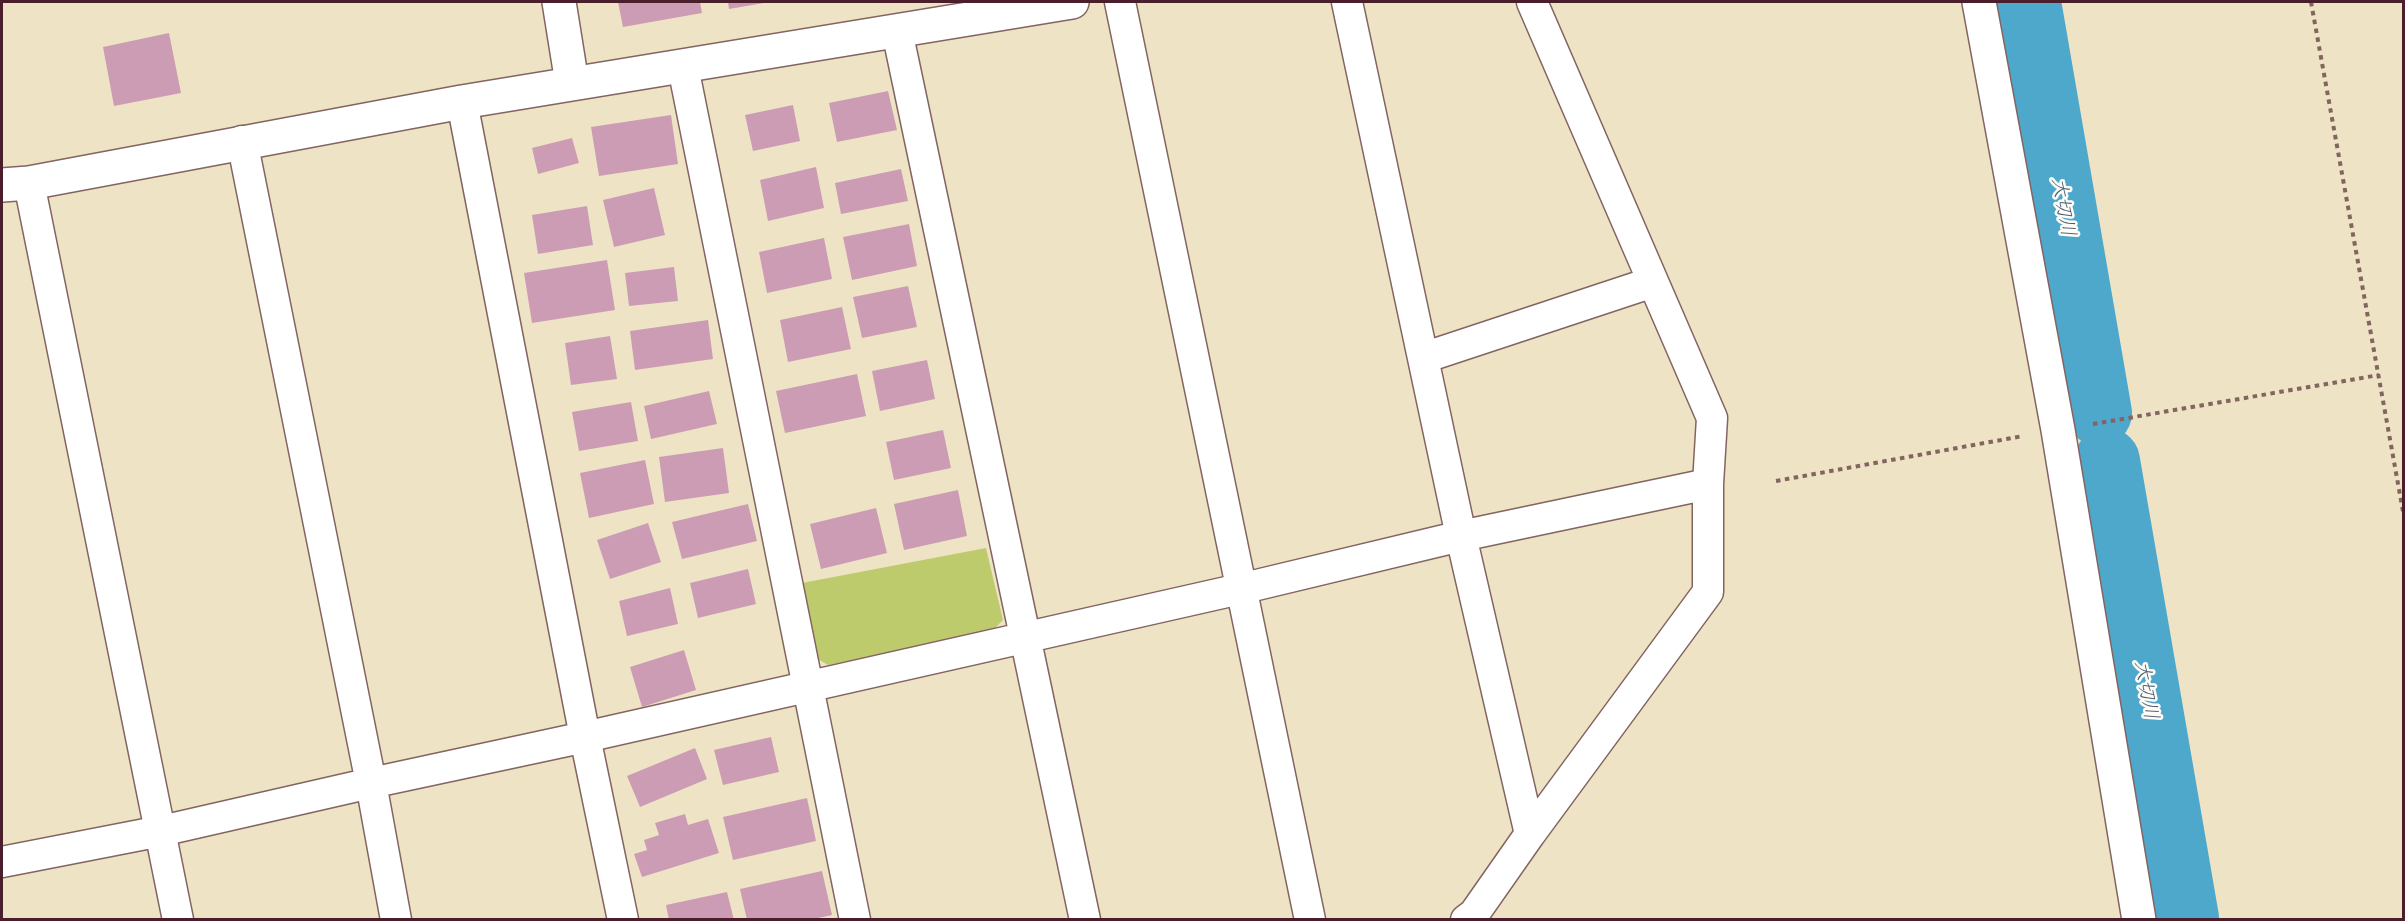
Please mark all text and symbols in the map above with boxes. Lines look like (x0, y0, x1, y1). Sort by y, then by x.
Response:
water label: 大切川 (2046, 175, 2080, 239)
water label: 大切川 (2129, 658, 2163, 722)

